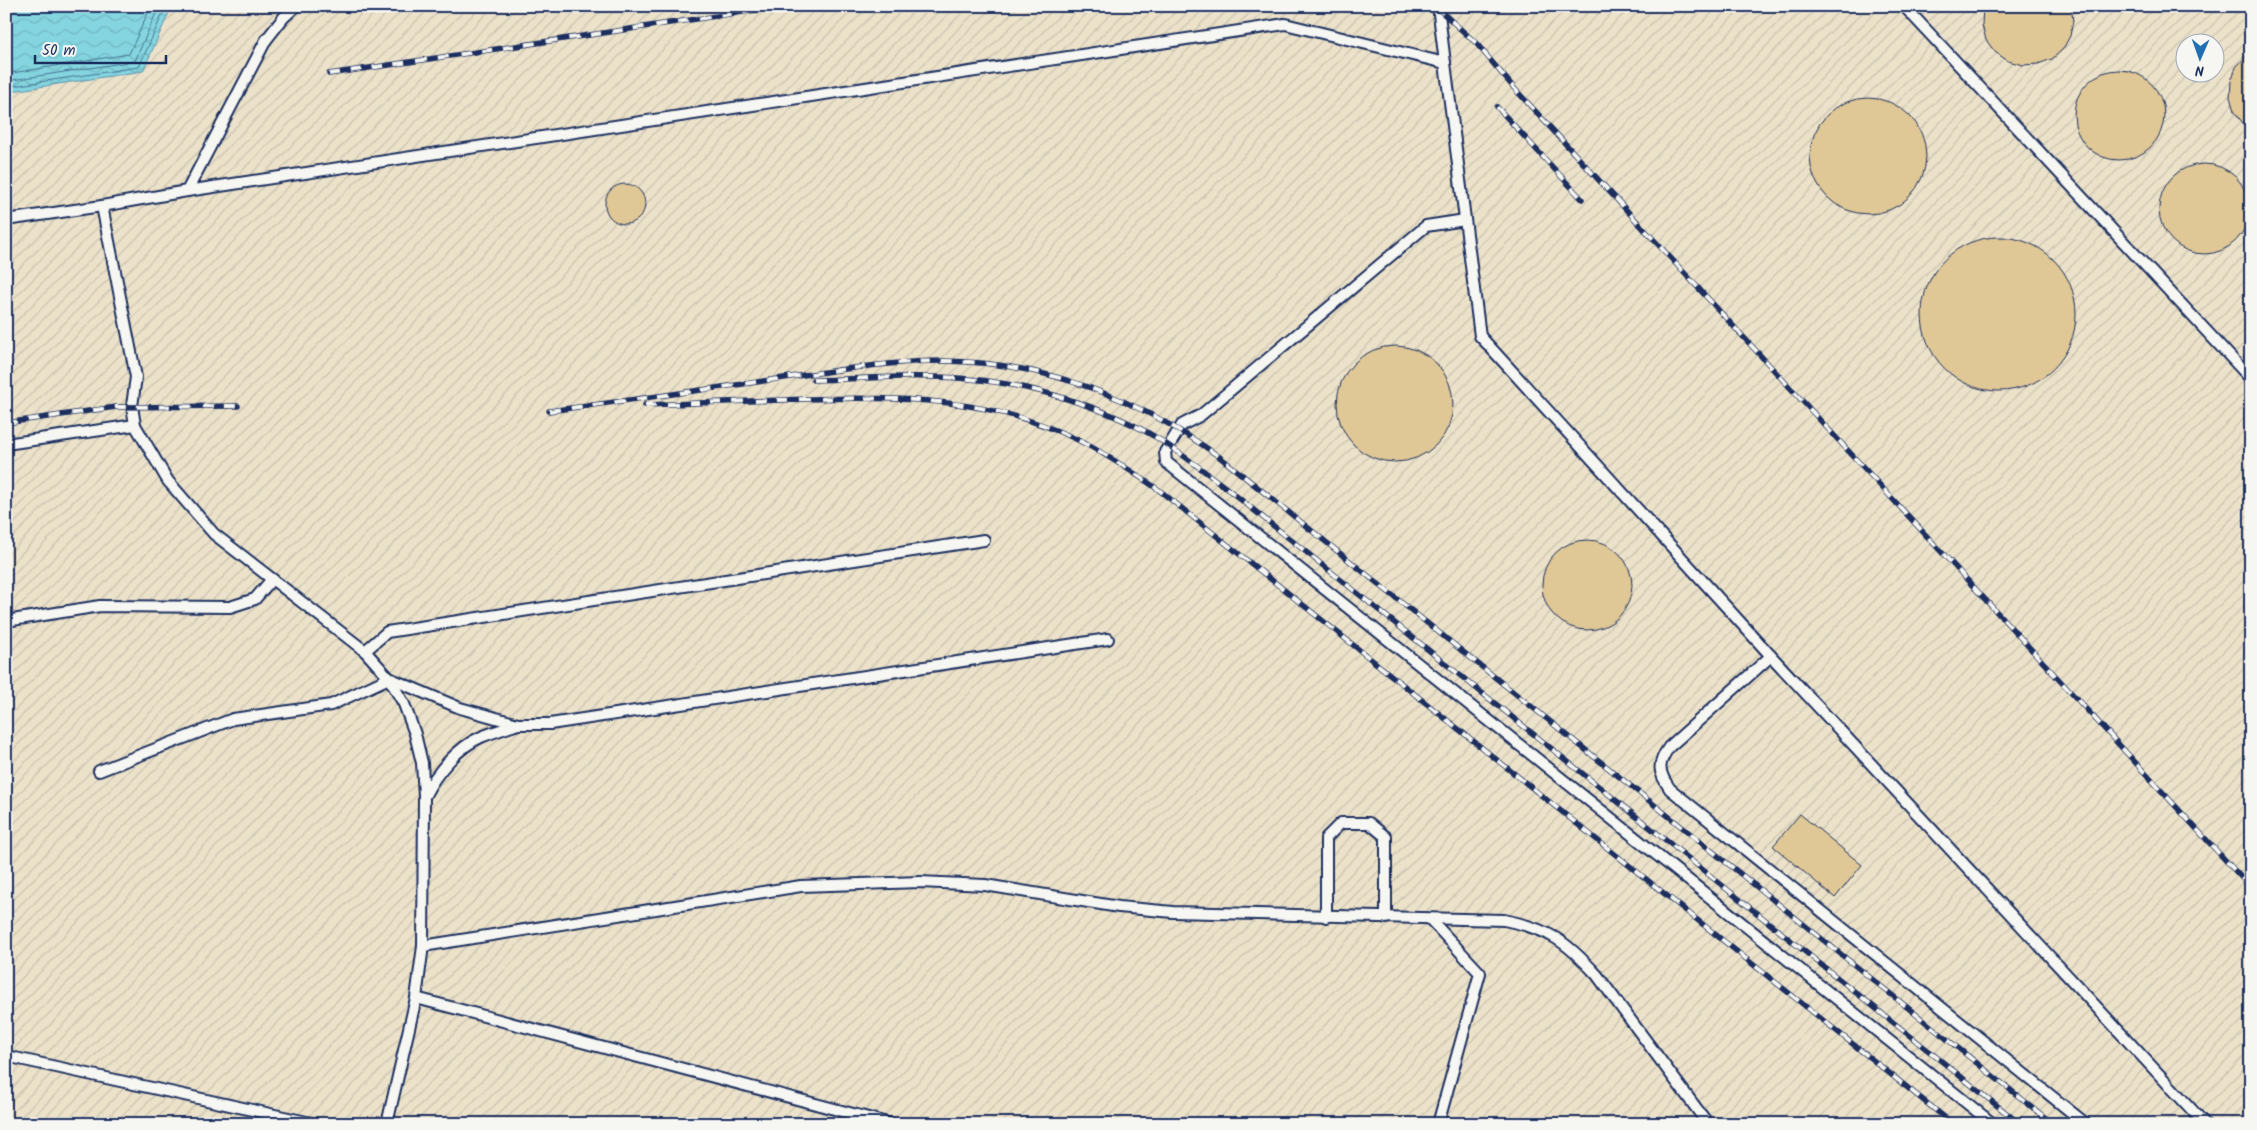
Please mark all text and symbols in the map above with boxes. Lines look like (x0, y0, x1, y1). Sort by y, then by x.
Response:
scale bar (35, 32, 166, 64)
north arrow (2174, 32, 2224, 82)
text: 50 m (42, 39, 76, 63)
text: N (2195, 59, 2204, 81)

